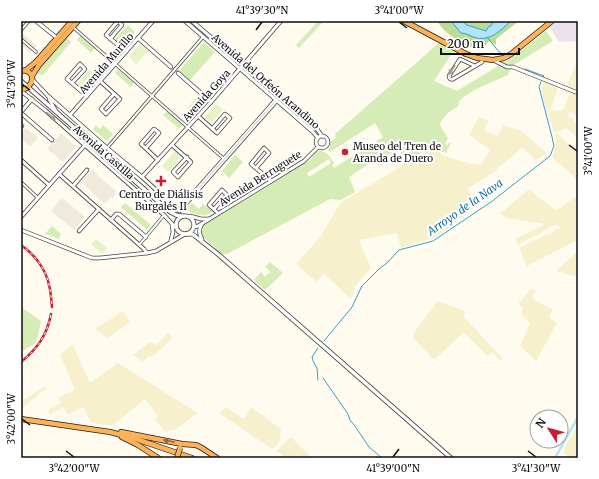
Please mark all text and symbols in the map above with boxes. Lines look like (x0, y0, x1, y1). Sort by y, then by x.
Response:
text: 41°39'30"N (236, 4, 289, 17)
text: 3°41'00"W (374, 4, 425, 17)
street label: Avenida Murillo (76, 30, 136, 97)
street label: Avenida del Orfeón Arandino (208, 30, 322, 132)
scale bar (441, 30, 519, 56)
text: 200 m (447, 36, 484, 51)
text: 3°41'30"W (5, 59, 18, 108)
one-way arrow (449, 64, 456, 76)
street label: Avenida Goya (179, 66, 233, 125)
one-way arrow (46, 111, 56, 121)
street label: Avenida Castilla (70, 122, 137, 183)
text: 3°41'00"W (582, 125, 595, 176)
place label: Museo del Tren de Aranda de Duero (352, 140, 441, 165)
marker: Museo del Tren de Aranda de Duero (340, 147, 350, 157)
street label: Avenida Berruguete (216, 148, 304, 210)
marker: Centro de Diálisis Burgalés II (155, 175, 167, 187)
water label: Arroyo de la Nava (424, 176, 505, 239)
place label: Centro de Diálisis Burgalés II (119, 188, 203, 213)
text: 3°42'00"W (5, 392, 18, 445)
north arrow (529, 409, 569, 449)
text: N (533, 415, 549, 431)
one-way arrow (162, 437, 175, 443)
text: 3°42'00"W (48, 462, 101, 475)
text: 41°39'00"N (366, 462, 420, 475)
text: 3°41'30"W (512, 462, 561, 475)

